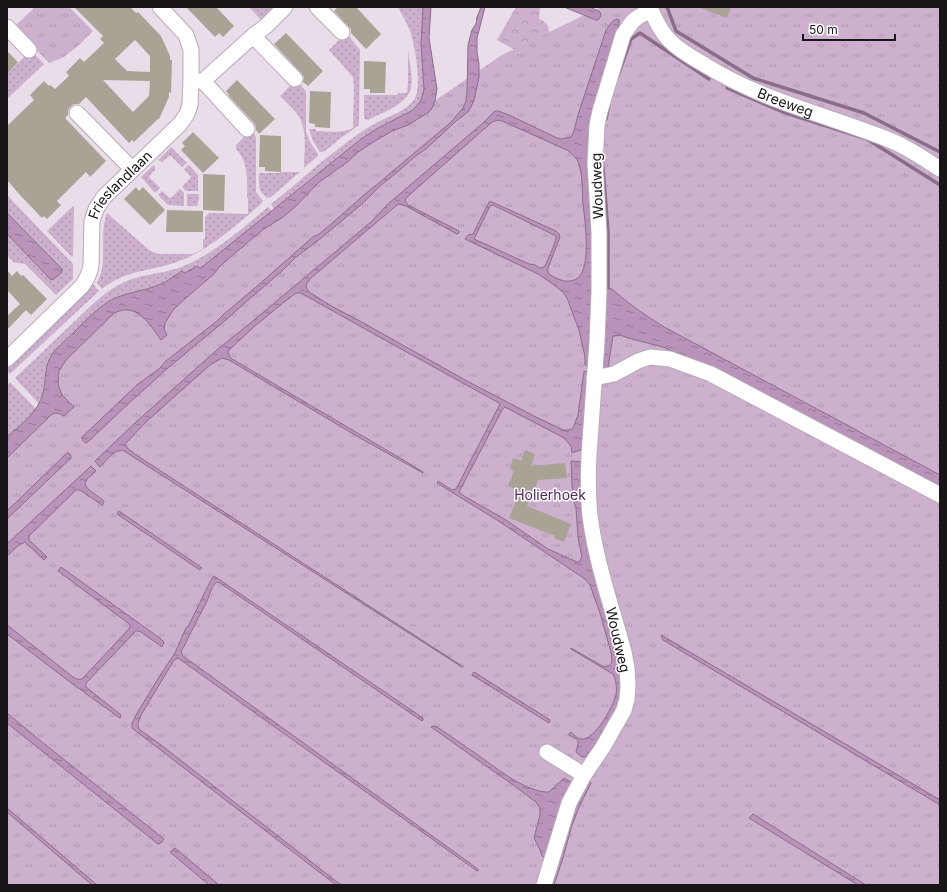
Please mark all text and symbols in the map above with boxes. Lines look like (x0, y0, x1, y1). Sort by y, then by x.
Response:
scale bar (803, 16, 895, 42)
text: 50 m (809, 22, 838, 37)
street label: Breeweg (755, 84, 816, 120)
street label: Frieslandlaan (84, 147, 155, 221)
street label: Woudweg (587, 153, 606, 219)
park label: Holierhoek (514, 486, 586, 503)
street label: Woudweg (603, 606, 634, 674)

